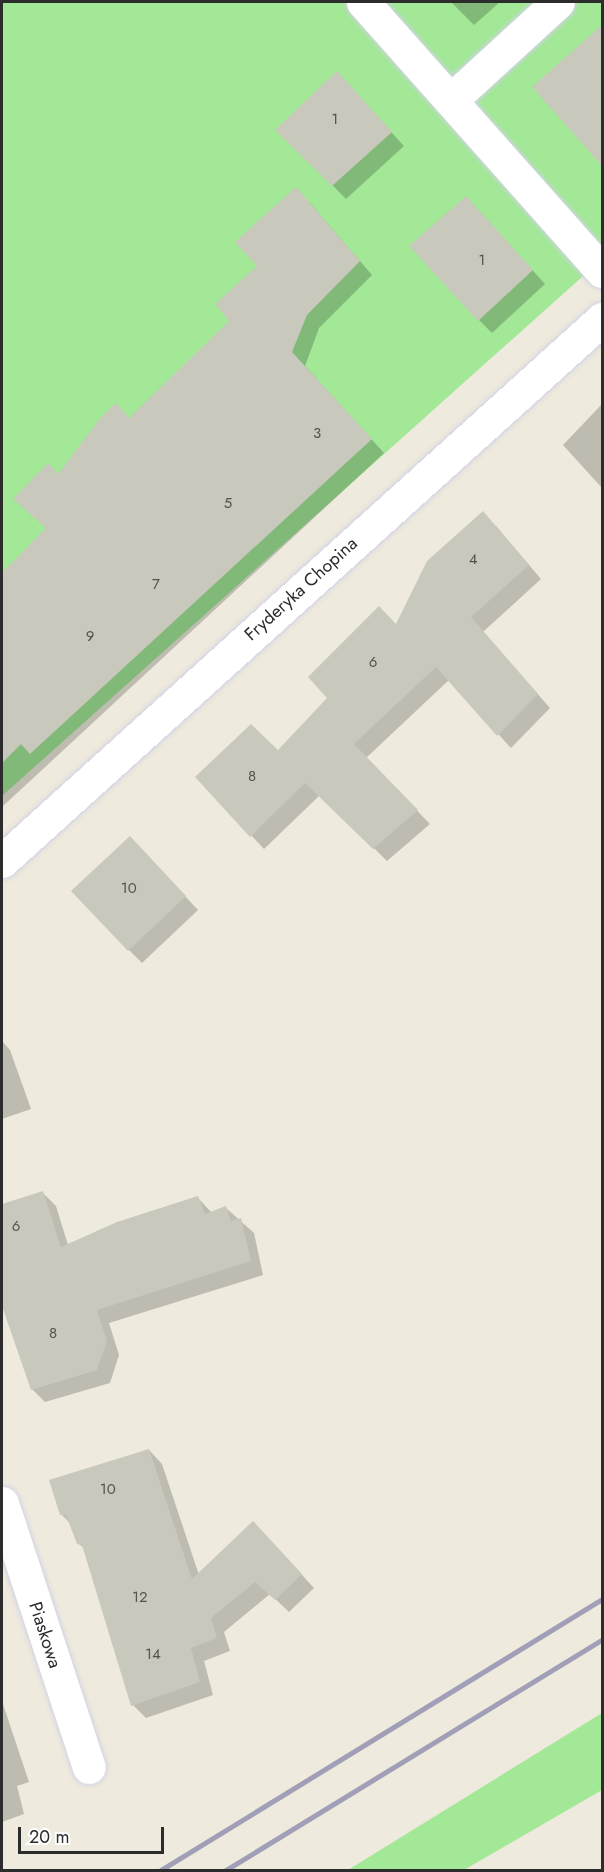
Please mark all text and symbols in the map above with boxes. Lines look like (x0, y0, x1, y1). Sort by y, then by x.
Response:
house number: 1 (332, 111, 338, 129)
house number: 1 (479, 252, 485, 270)
house number: 3 (313, 425, 321, 443)
house number: 5 (224, 495, 232, 513)
street label: Fryderyka Chopina (240, 533, 362, 645)
house number: 4 (469, 551, 477, 569)
house number: 7 (152, 576, 160, 594)
house number: 9 (86, 628, 94, 646)
house number: 6 (369, 654, 377, 672)
house number: 8 (248, 768, 256, 786)
house number: 10 (121, 880, 137, 898)
house number: 6 (12, 1218, 20, 1236)
house number: 8 (49, 1325, 57, 1343)
house number: 10 (100, 1481, 116, 1499)
house number: 12 (132, 1589, 148, 1607)
street label: Piaskowa (24, 1599, 66, 1671)
house number: 14 (145, 1646, 161, 1664)
scale bar (21, 1815, 166, 1853)
text: 20 m (29, 1824, 69, 1850)

